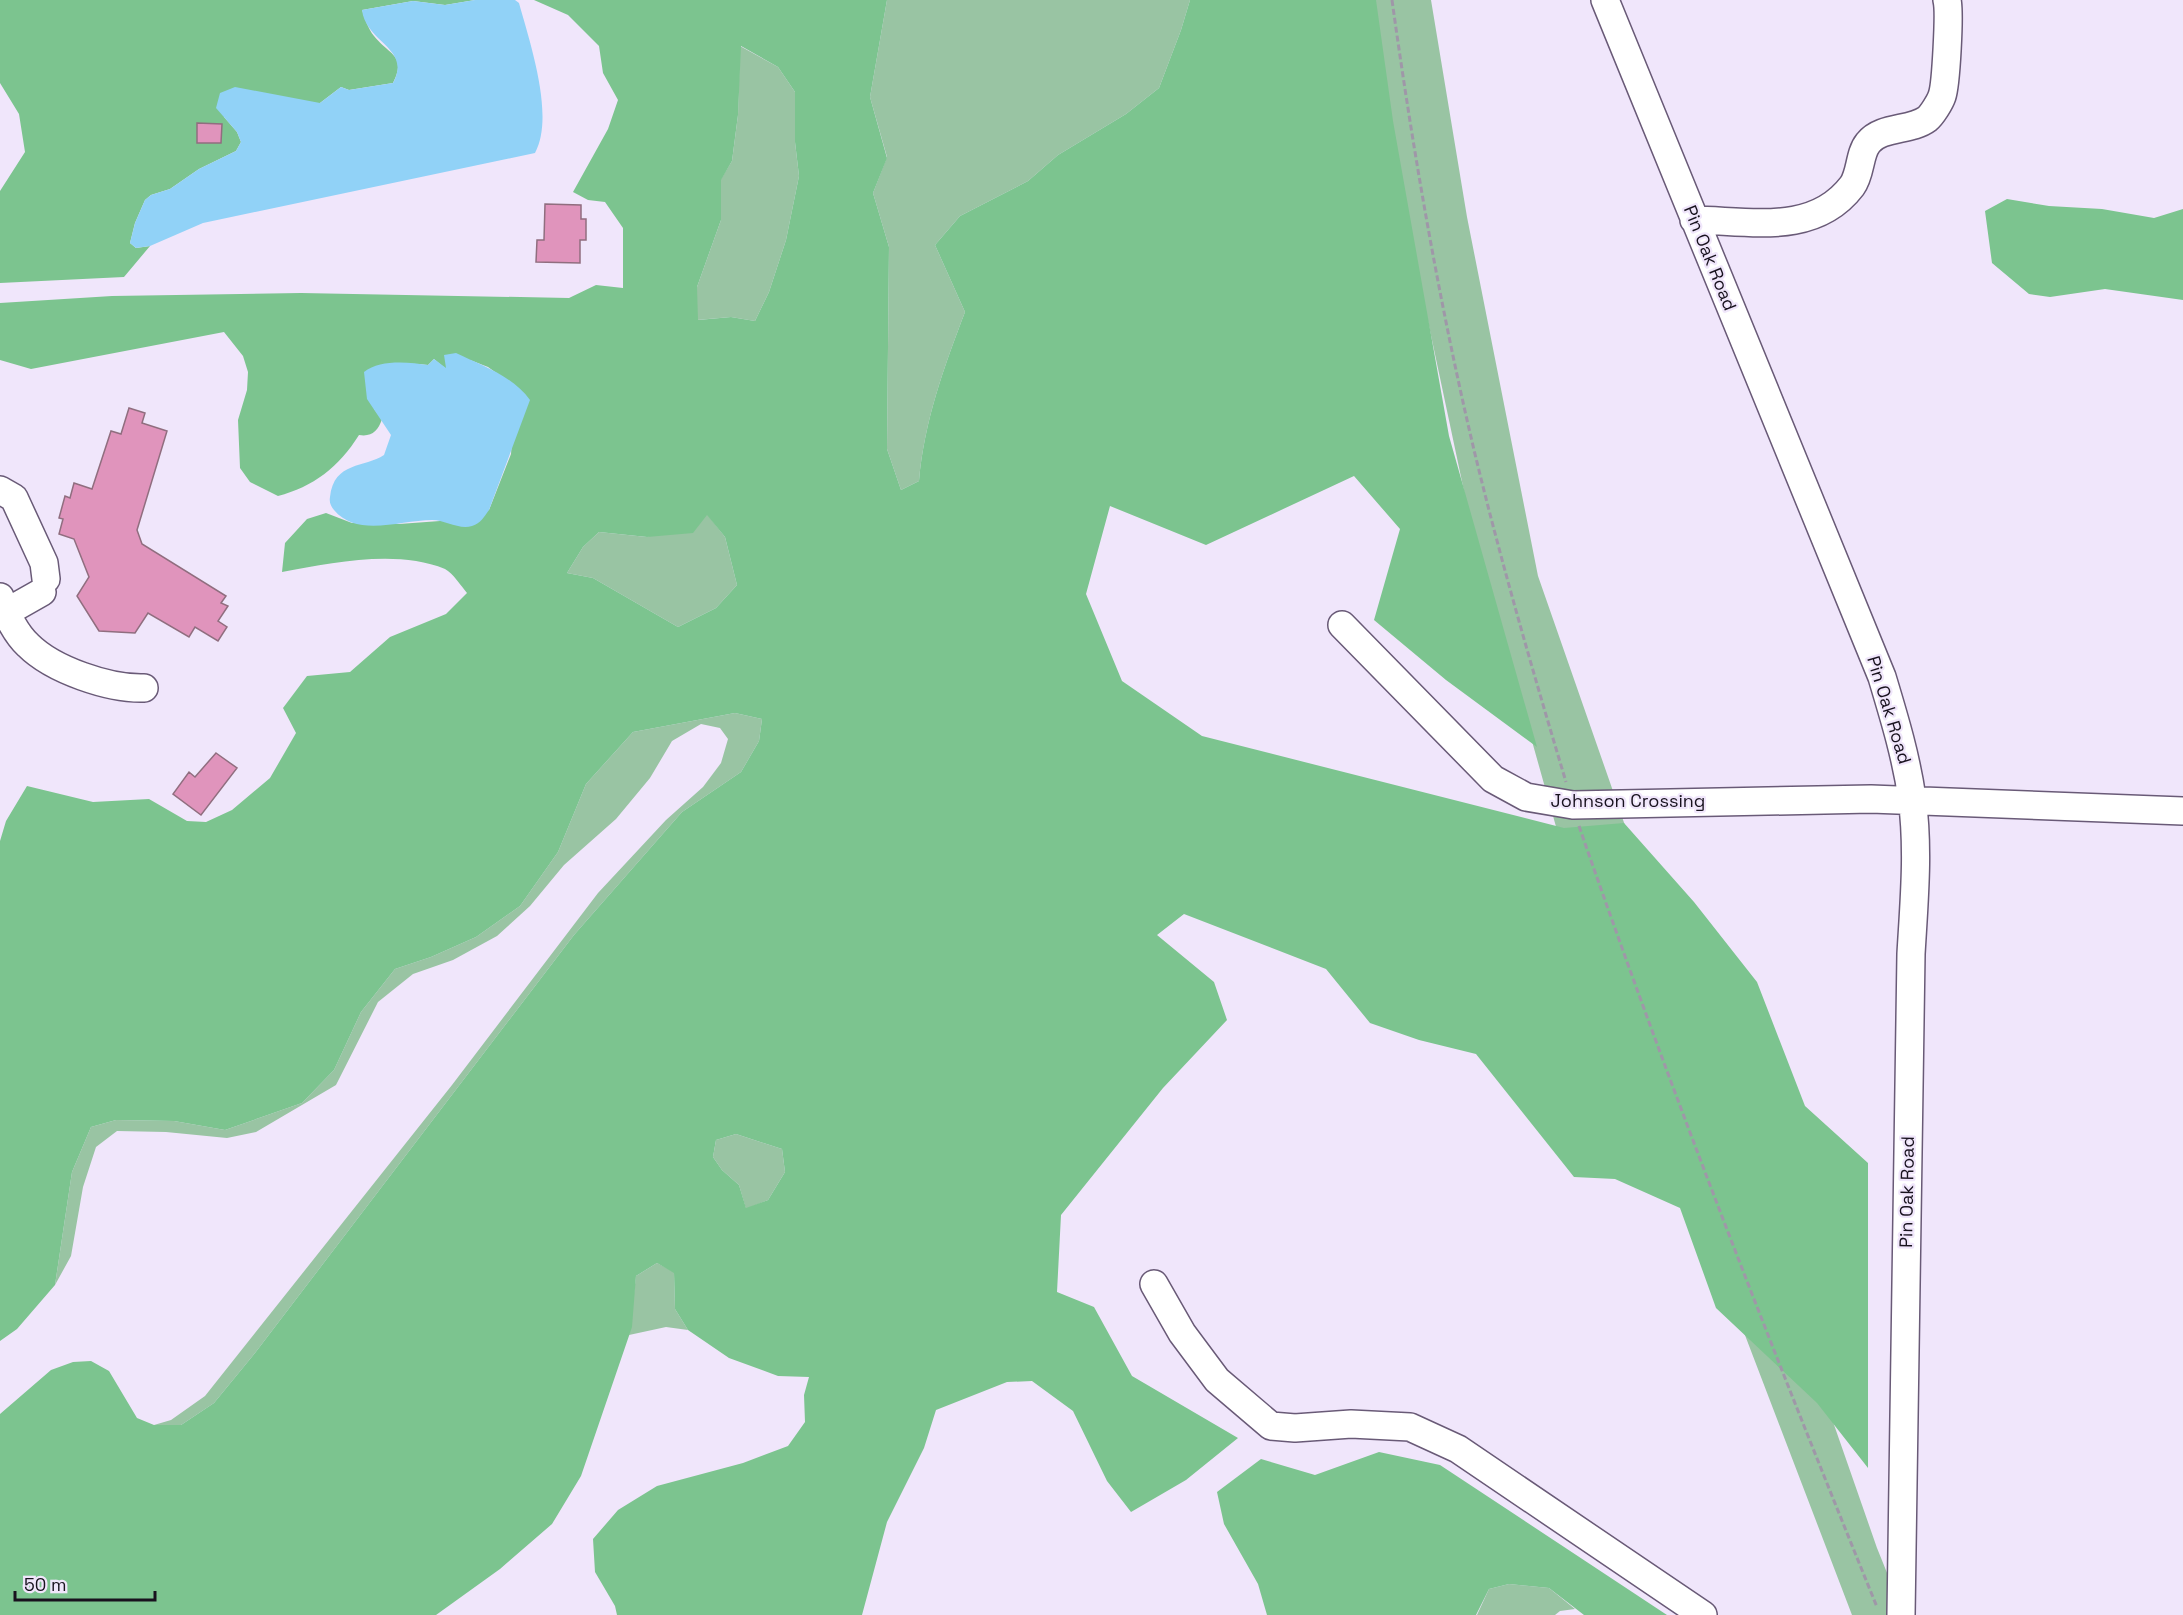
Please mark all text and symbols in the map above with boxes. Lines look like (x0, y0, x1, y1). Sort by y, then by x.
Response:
street label: Pin Oak Road (1679, 202, 1742, 314)
street label: Pin Oak Road (1862, 653, 1917, 767)
street label: Johnson Crossing (1551, 789, 1705, 812)
street label: Pin Oak Road (1894, 1136, 1919, 1248)
scale bar (15, 1564, 154, 1602)
text: 50 m (24, 1573, 66, 1596)

